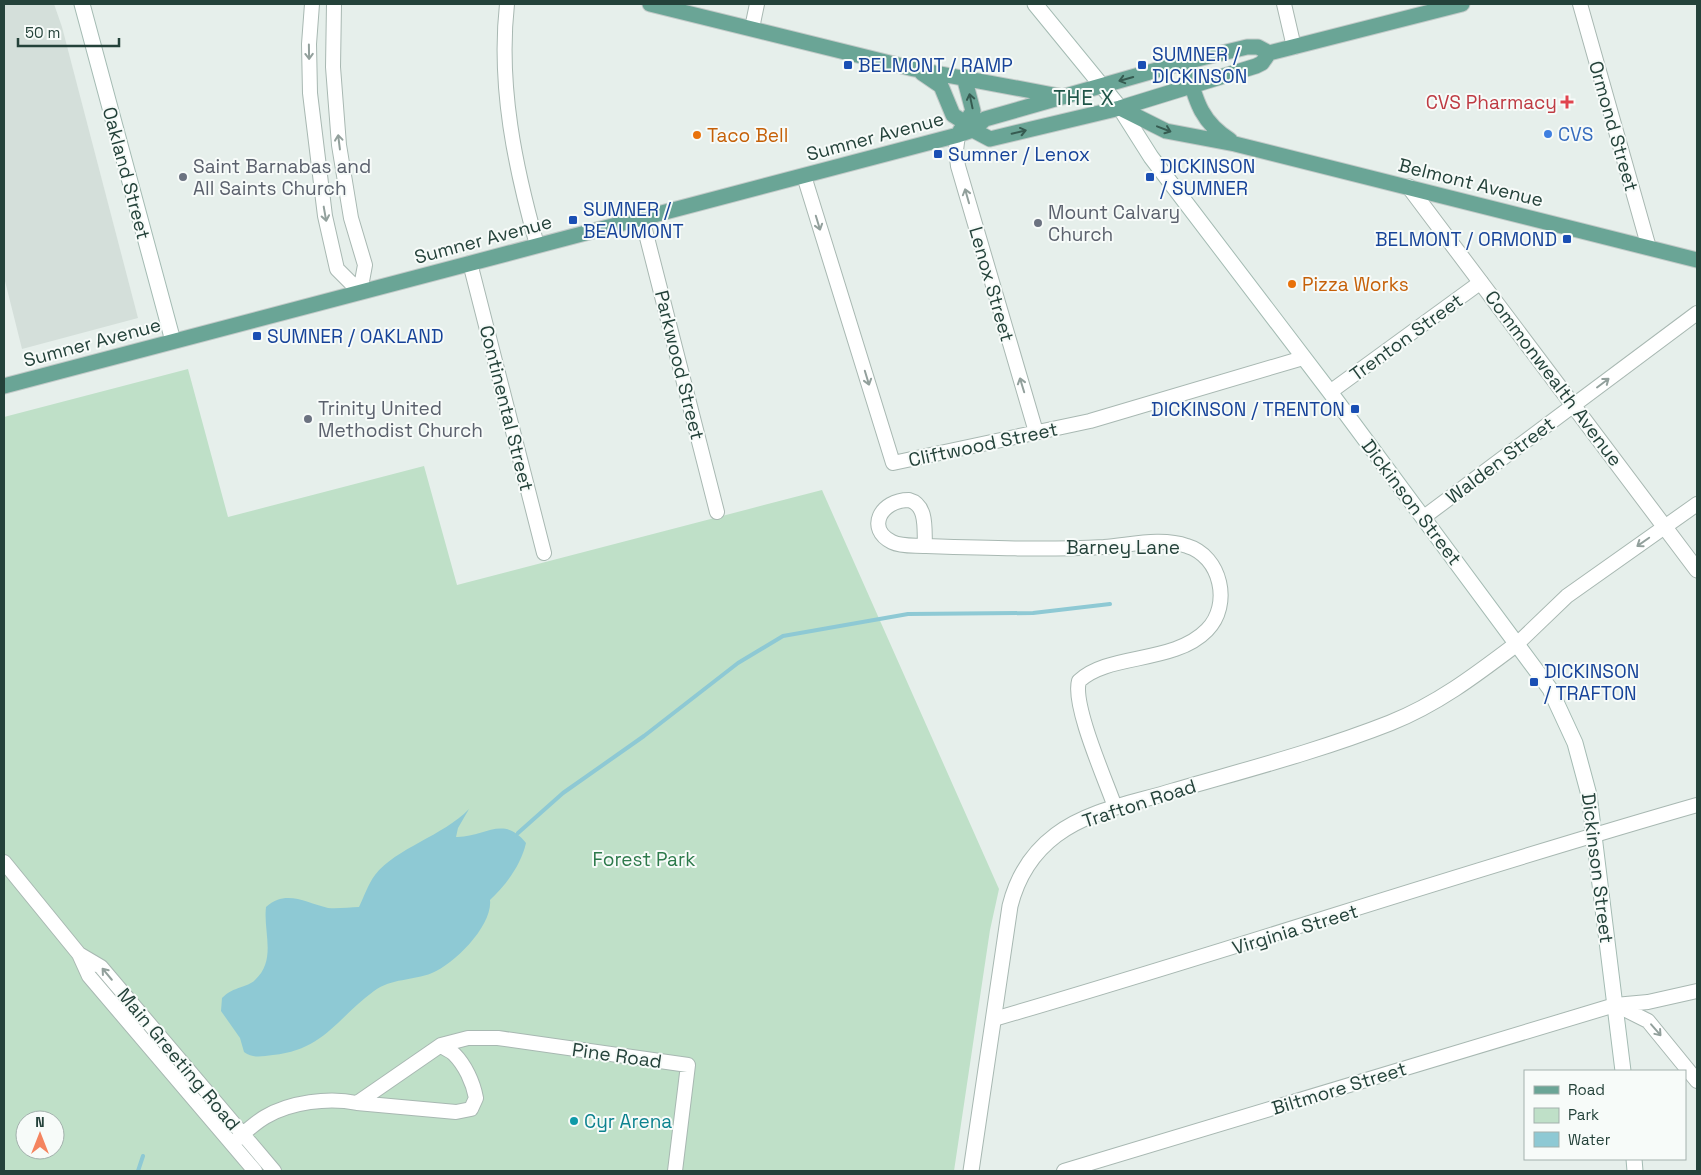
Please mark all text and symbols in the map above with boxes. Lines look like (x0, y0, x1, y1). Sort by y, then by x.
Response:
scale bar (18, 15, 119, 47)
text: 50 m (25, 23, 60, 42)
place label: SUMNER / DICKINSON (1152, 42, 1247, 89)
one-way arrow (304, 44, 314, 60)
place label: BELMONT / RAMP (858, 53, 1013, 78)
street label: Ormond Street (1583, 58, 1644, 194)
marker: BELMONT / RAMP (842, 59, 854, 71)
marker: SUMNER / DICKINSON (1136, 59, 1148, 71)
one-way arrow (1118, 75, 1134, 84)
district label: THE X (1053, 84, 1115, 111)
place label: CVS Pharmacy (1426, 90, 1557, 115)
one-way arrow (965, 94, 975, 110)
marker: CVS Pharmacy (1561, 96, 1573, 108)
street label: Oakland Street (97, 104, 156, 242)
street label: Sumner Avenue (804, 106, 947, 167)
place label: CVS (1558, 122, 1593, 147)
place label: Taco Bell (707, 123, 788, 148)
one-way arrow (1156, 125, 1171, 134)
one-way arrow (1010, 127, 1026, 136)
marker: CVS (1542, 128, 1554, 140)
marker: Taco Bell (691, 129, 703, 141)
one-way arrow (334, 134, 344, 150)
place label: Sumner / Lenox (948, 142, 1090, 167)
marker: Sumner / Lenox (932, 148, 944, 160)
street label: Belmont Avenue (1396, 152, 1546, 213)
place label: Saint Barnabas and All Saints Church (193, 154, 371, 201)
place label: DICKINSON / SUMNER (1160, 154, 1255, 201)
marker: Saint Barnabas and All Saints Church (177, 171, 189, 183)
marker: DICKINSON / SUMNER (1144, 171, 1156, 183)
one-way arrow (961, 188, 971, 204)
place label: SUMNER / BEAUMONT (583, 197, 684, 244)
place label: Mount Calvary Church (1048, 200, 1180, 247)
one-way arrow (320, 206, 330, 222)
street label: Sumner Avenue (412, 209, 555, 270)
marker: SUMNER / BEAUMONT (567, 214, 579, 226)
one-way arrow (814, 214, 824, 230)
marker: Mount Calvary Church (1032, 217, 1044, 229)
street label: Lenox Street (963, 224, 1020, 345)
place label: BELMONT / ORMOND (1375, 227, 1557, 252)
marker: BELMONT / ORMOND (1561, 233, 1573, 245)
place label: Pizza Works (1302, 272, 1409, 297)
marker: Pizza Works (1286, 278, 1298, 290)
street label: Commonwealth Avenue (1479, 285, 1628, 471)
street label: Parkwood Street (649, 288, 710, 442)
street label: Trenton Street (1345, 288, 1468, 387)
street label: Sumner Avenue (21, 312, 164, 373)
street label: Continental Street (474, 323, 539, 494)
place label: SUMNER / OAKLAND (267, 324, 443, 349)
marker: SUMNER / OAKLAND (251, 330, 263, 342)
one-way arrow (862, 369, 872, 385)
one-way arrow (1017, 378, 1027, 394)
one-way arrow (1596, 378, 1610, 388)
place label: Trinity United Methodist Church (318, 396, 483, 443)
place label: DICKINSON / TRENTON (1151, 397, 1345, 422)
marker: DICKINSON / TRENTON (1349, 403, 1361, 415)
street label: Walden Street (1441, 411, 1560, 510)
marker: Trinity United Methodist Church (302, 413, 314, 425)
street label: Cliftwood Street (906, 416, 1060, 473)
street label: Dickinson Street (1356, 434, 1467, 570)
street label: Barney Lane (1066, 535, 1180, 560)
one-way arrow (1636, 537, 1650, 547)
place label: DICKINSON / TRAFTON (1544, 659, 1639, 706)
marker: DICKINSON / TRAFTON (1528, 676, 1540, 688)
street label: Trafton Road (1079, 773, 1199, 834)
street label: Dickinson Street (1576, 791, 1619, 945)
park label: Forest Park (593, 847, 695, 872)
street label: Virginia Street (1229, 898, 1361, 960)
one-way arrow (101, 968, 112, 981)
street label: Main Greeting Road (112, 983, 246, 1136)
one-way arrow (1651, 1023, 1662, 1036)
street label: Pine Road (570, 1037, 663, 1074)
street label: Biltmore Street (1269, 1056, 1410, 1121)
legend (1524, 1070, 1686, 1160)
text: Road (1568, 1080, 1605, 1099)
text: Park (1568, 1105, 1599, 1124)
place label: Cyr Arena (584, 1109, 672, 1134)
north arrow (15, 1110, 65, 1160)
text: N (35, 1113, 45, 1131)
marker: Cyr Arena (568, 1115, 580, 1127)
text: Water (1568, 1130, 1611, 1149)

